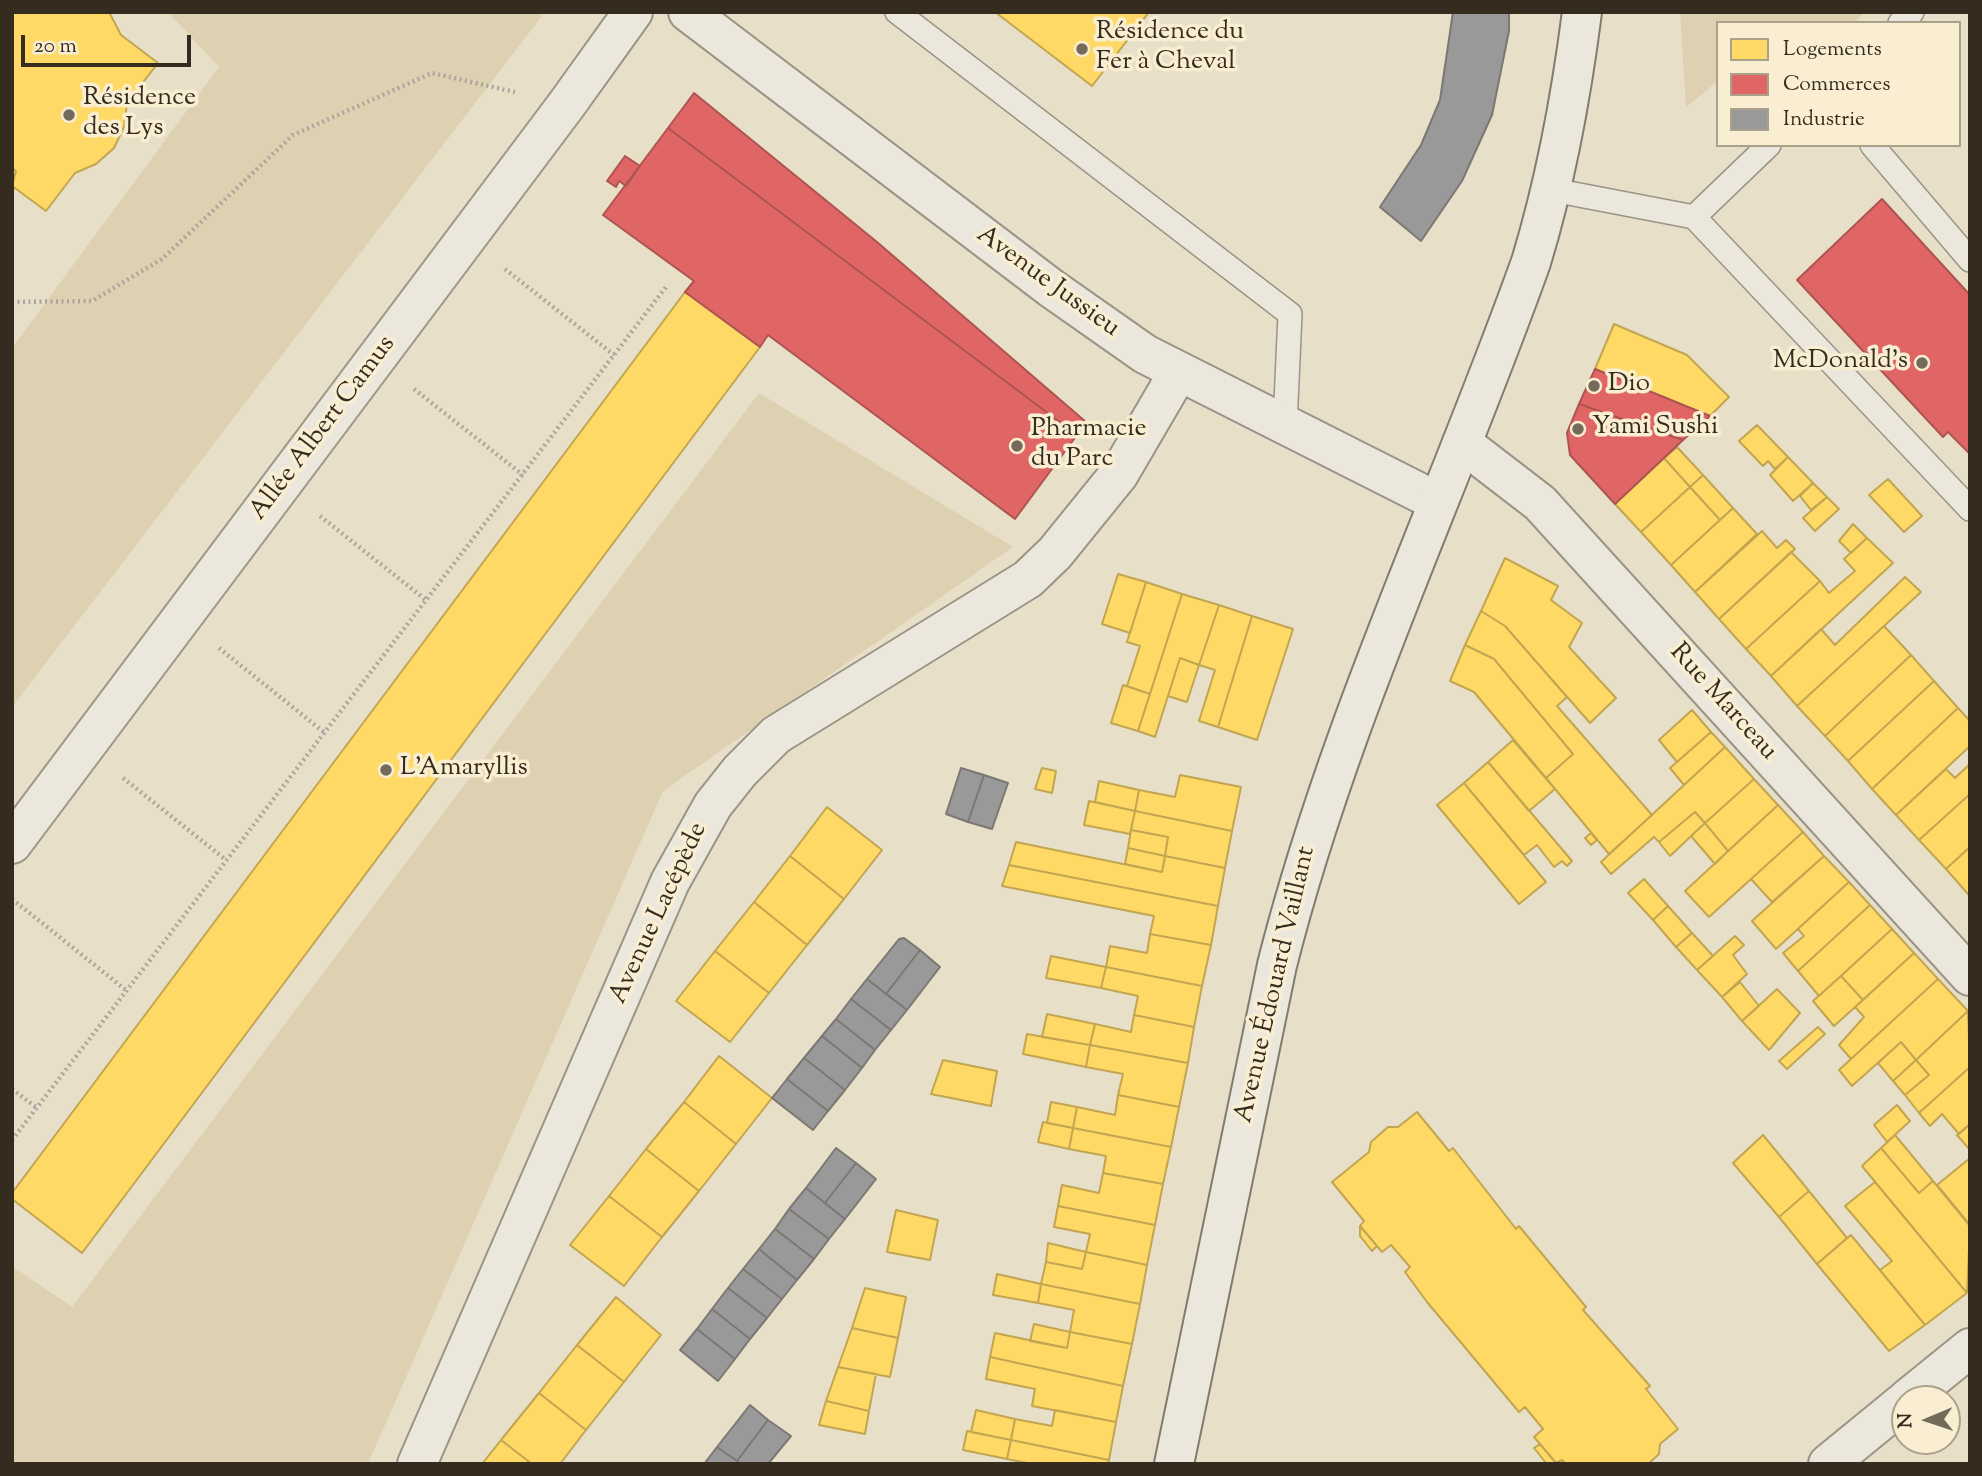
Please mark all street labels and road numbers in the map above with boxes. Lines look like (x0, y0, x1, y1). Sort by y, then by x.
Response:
street label: Avenue Jussieu (969, 221, 1125, 345)
street label: Allée Albert Camus (244, 330, 404, 528)
street label: Rue Marceau (1661, 638, 1783, 768)
street label: Avenue Lacépède (604, 818, 716, 1010)
street label: Avenue Édouard Vaillant (1230, 844, 1324, 1126)

